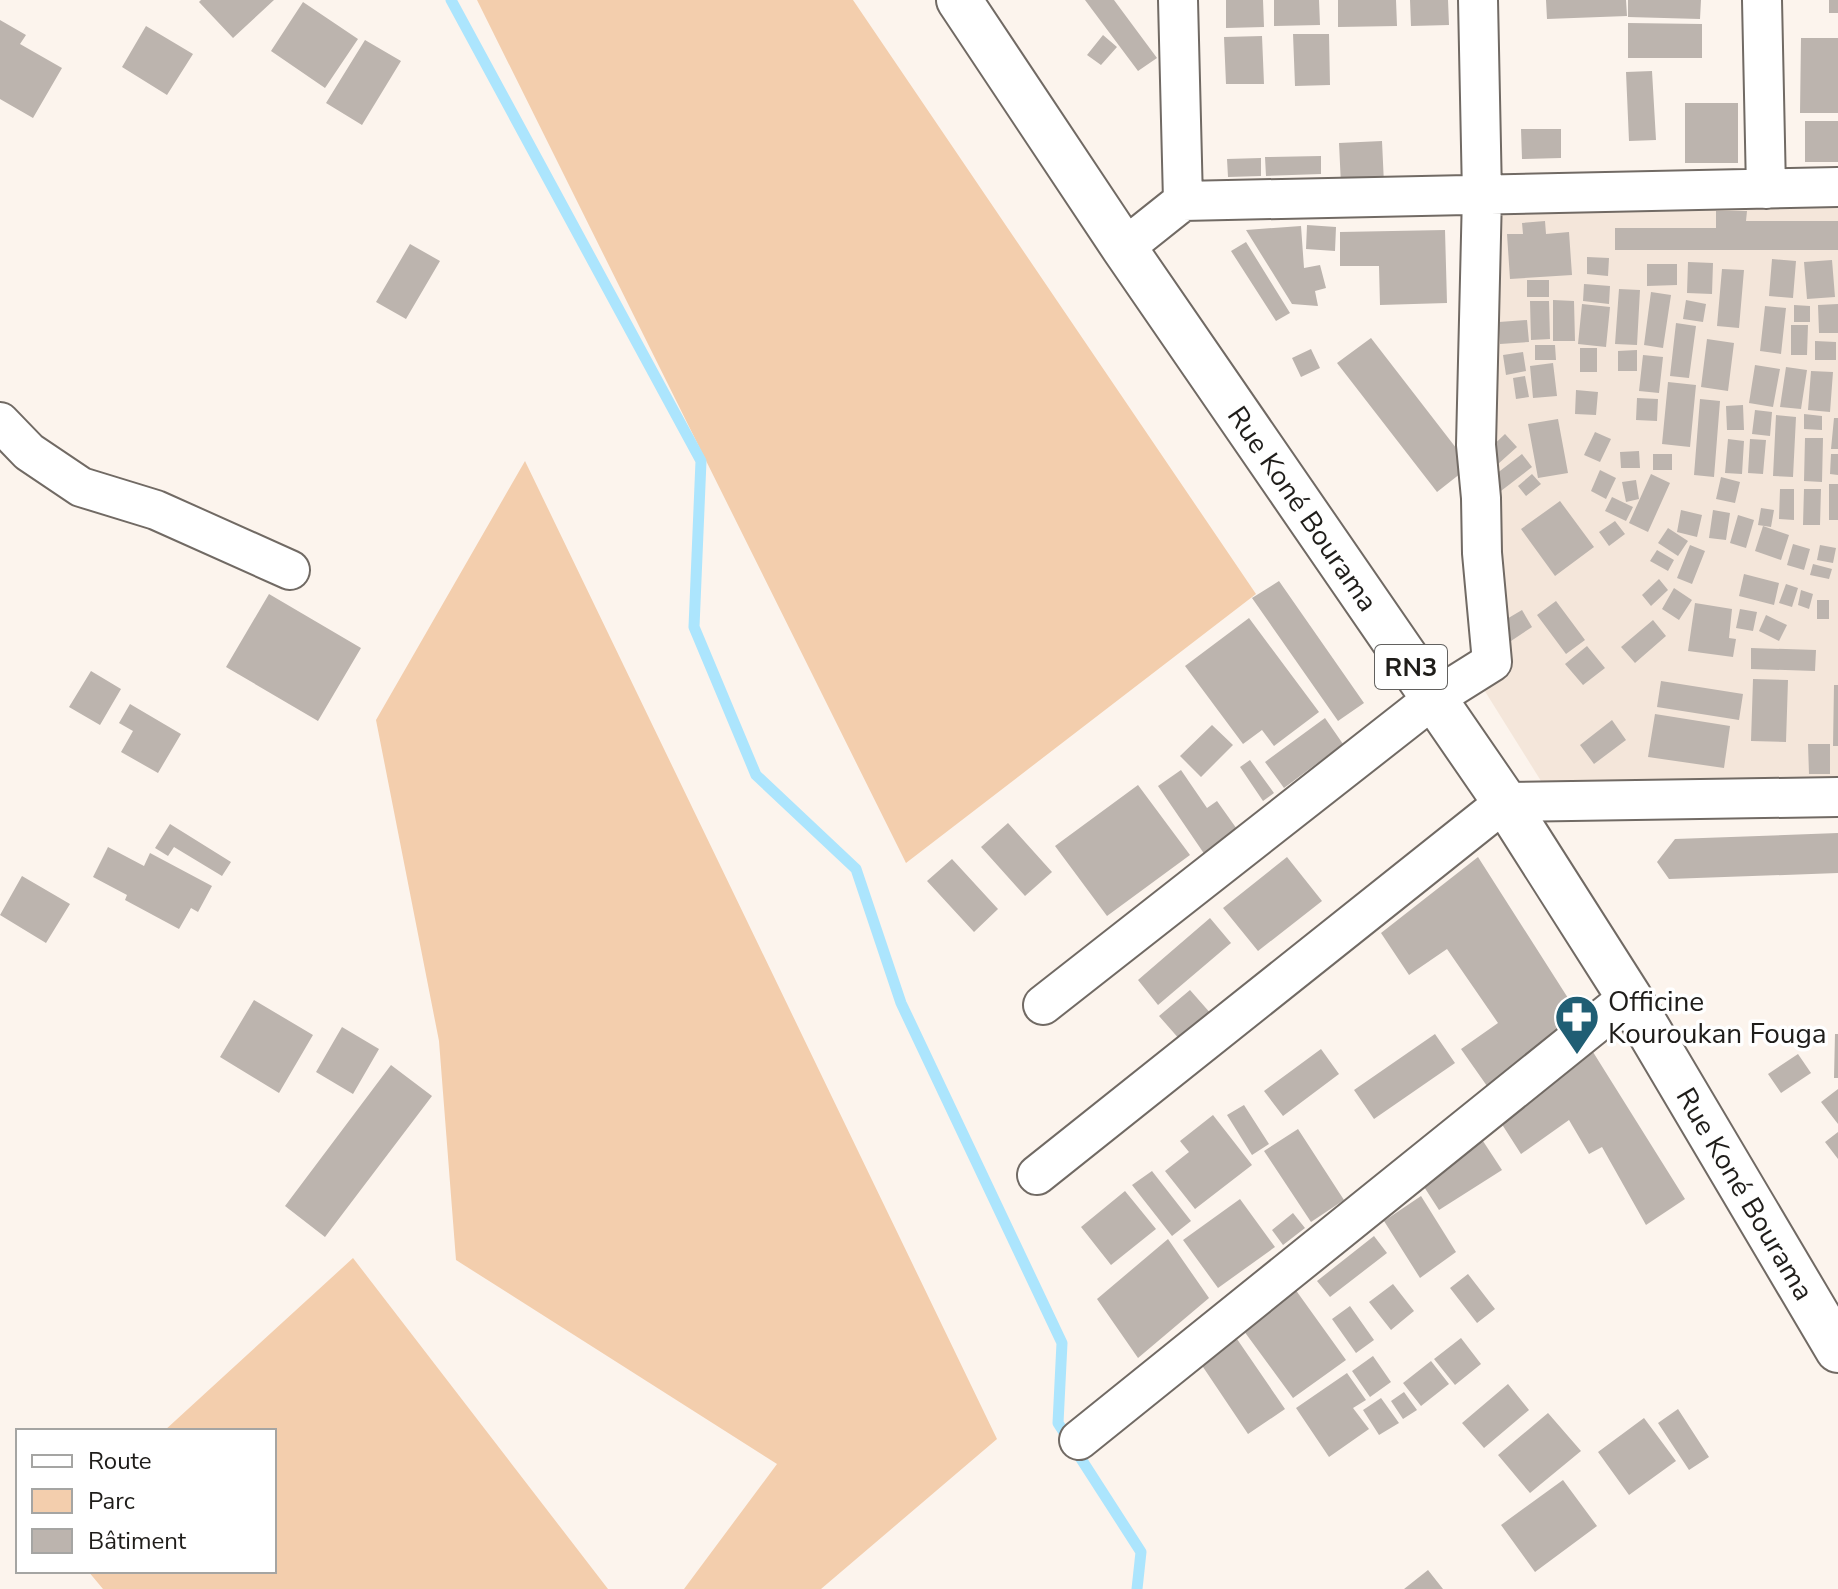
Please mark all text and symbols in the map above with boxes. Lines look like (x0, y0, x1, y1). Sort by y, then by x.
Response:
street label: Rue Koné Bourama (1218, 399, 1386, 619)
road number: RN3 (1375, 645, 1447, 689)
place label: Officine Kouroukan Fouga (1608, 983, 1827, 1053)
pharmacy icon: Officine Kouroukan Fouga (1553, 993, 1601, 1056)
street label: Rue Koné Bourama (1667, 1081, 1822, 1308)
legend (16, 1429, 276, 1573)
text: Route (88, 1445, 152, 1477)
text: Parc (88, 1485, 135, 1517)
text: Bâtiment (88, 1525, 187, 1557)

